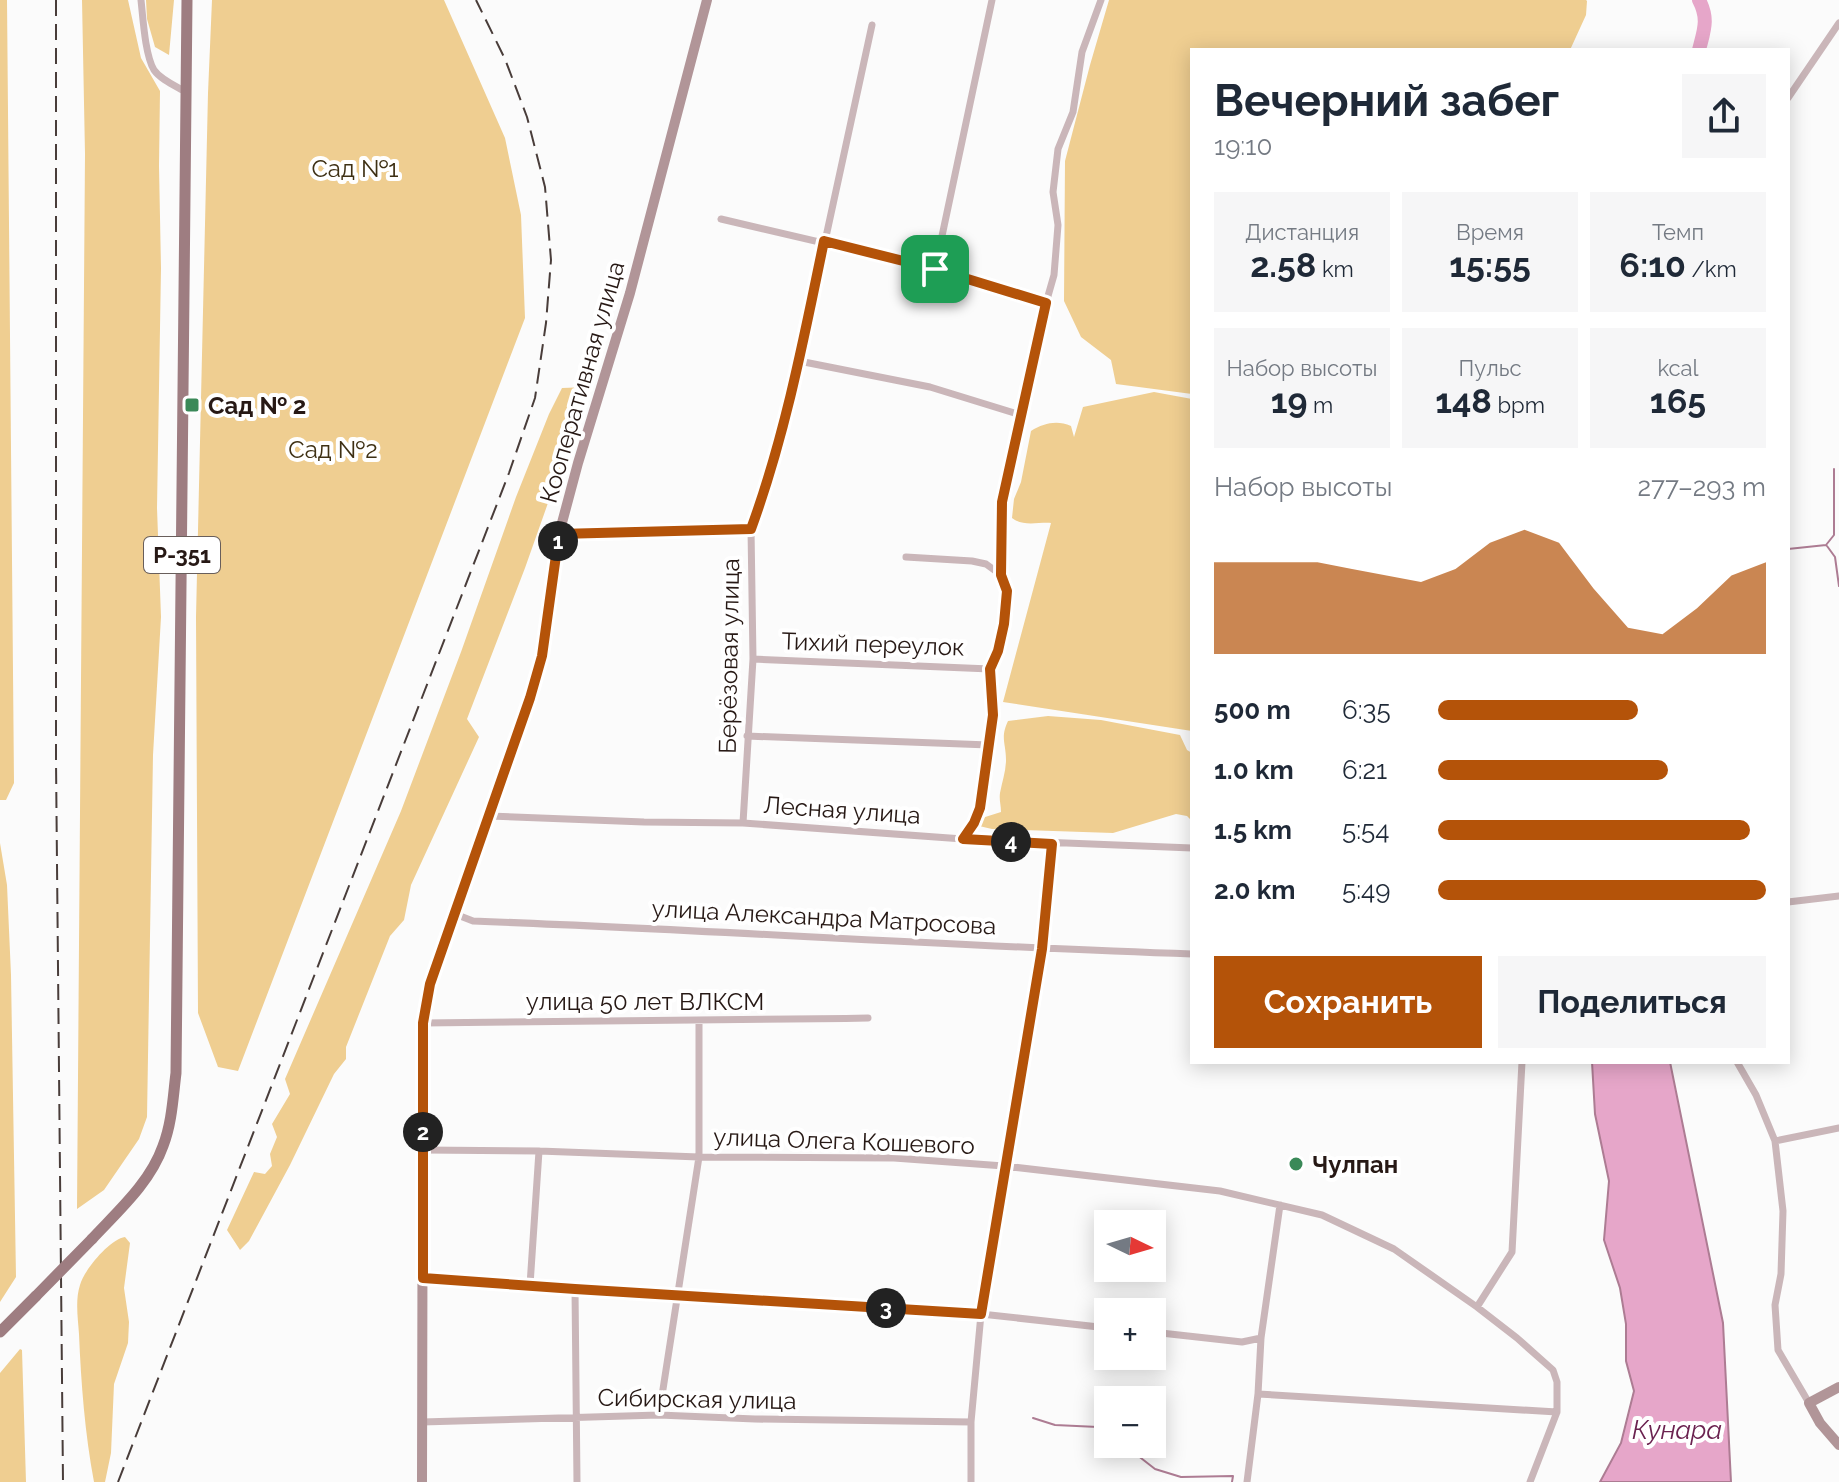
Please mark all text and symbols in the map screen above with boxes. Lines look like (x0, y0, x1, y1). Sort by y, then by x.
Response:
button: share (1682, 74, 1766, 158)
text: Вечерний забег (1214, 75, 1559, 126)
text: 19:10 (1214, 131, 1272, 161)
park label: Сад №1 (311, 154, 399, 183)
text: Дистанция (1245, 219, 1359, 245)
text: Время (1456, 219, 1524, 245)
text: Темп (1652, 219, 1704, 245)
pin (901, 235, 969, 303)
text: 2.58 (1250, 245, 1316, 285)
text: 15:55 (1449, 245, 1531, 285)
text: 6:10 (1619, 245, 1686, 285)
icon: arrive (913, 247, 957, 291)
text: km (1316, 256, 1354, 282)
text: /km (1686, 256, 1737, 282)
street label: Кооперативная улица (534, 258, 630, 506)
text: Набор высоты (1227, 355, 1377, 381)
text: Пульс (1459, 355, 1521, 381)
text: kcal (1657, 355, 1699, 381)
text: 19 (1271, 381, 1308, 421)
text: 148 (1435, 381, 1492, 421)
text: 165 (1650, 381, 1706, 421)
place label: Сад № 2 (208, 391, 306, 420)
text: m (1308, 392, 1333, 418)
text: bpm (1492, 392, 1545, 418)
marker: Сад № 2 (183, 396, 201, 414)
park label: Сад №2 (288, 435, 378, 464)
text: Набор высоты (1214, 472, 1392, 502)
text: 277–293 m (1637, 472, 1766, 502)
pin: 1 (538, 521, 578, 561)
text: 1 (553, 528, 563, 554)
road number: Р-351 (144, 537, 220, 573)
street label: Берёзовая улица (713, 558, 745, 754)
street label: Тихий переулок (781, 626, 965, 662)
text: 500 m (1214, 695, 1291, 725)
text: 6:35 (1342, 695, 1391, 725)
text: 1.0 km (1214, 755, 1294, 785)
text: 6:21 (1342, 755, 1387, 785)
street label: Лесная улица (762, 790, 922, 830)
text: 1.5 km (1214, 815, 1292, 845)
text: 5:54 (1342, 815, 1389, 845)
pin: 4 (991, 822, 1031, 862)
text: 4 (1005, 829, 1017, 855)
text: 2.0 km (1214, 875, 1295, 905)
text: 5:49 (1342, 875, 1391, 905)
street label: улица Александра Матросова (651, 893, 997, 941)
button: Сохранить (1214, 956, 1482, 1048)
button: Поделиться (1498, 956, 1766, 1048)
street label: улица 50 лет ВЛКСМ (526, 987, 764, 1016)
pin: 2 (403, 1112, 443, 1152)
text: 2 (417, 1119, 429, 1145)
street label: улица Олега Кошевого (713, 1122, 975, 1160)
place label: Чулпан (1312, 1150, 1398, 1179)
marker: Чулпан (1287, 1155, 1305, 1173)
north arrow (1094, 1210, 1166, 1282)
map controls (1094, 1210, 1166, 1458)
pin: 3 (866, 1288, 906, 1328)
text: 3 (880, 1295, 892, 1321)
button: + (1094, 1298, 1166, 1370)
street label: Сибирская улица (597, 1383, 797, 1415)
button: − (1094, 1386, 1166, 1458)
water label: Кунара (1632, 1415, 1722, 1445)

